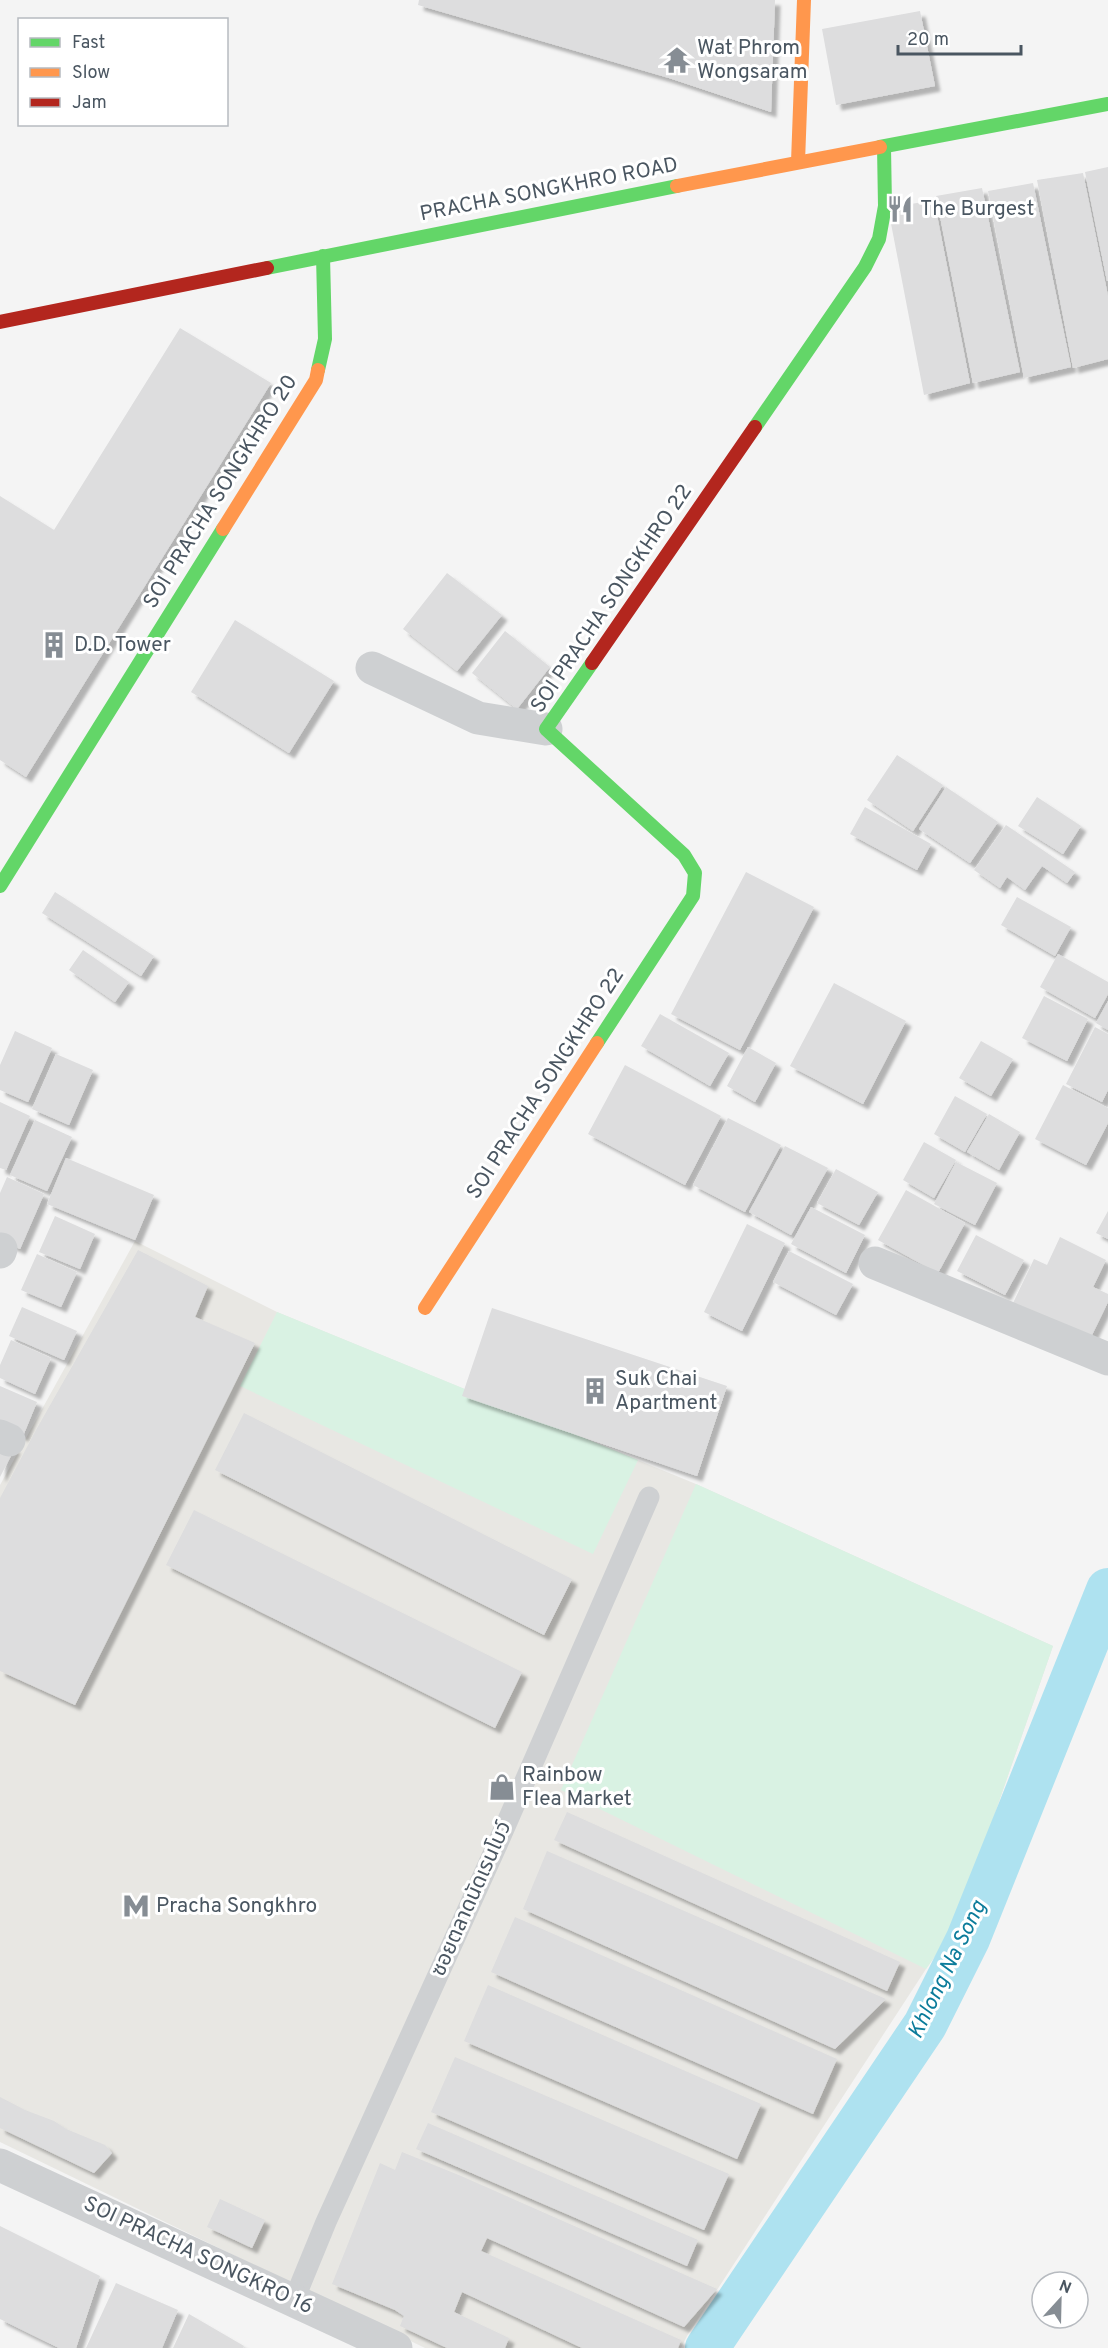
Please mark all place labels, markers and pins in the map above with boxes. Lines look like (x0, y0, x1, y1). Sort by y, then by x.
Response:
place label: Wat Phrom Wongsaram (697, 35, 808, 86)
temple icon: Wat Phrom Wongsaram (662, 45, 692, 75)
restaurant icon: The Burgest (885, 194, 915, 224)
place label: The Burgest (920, 196, 1034, 223)
building icon: D.D. Tower (39, 630, 69, 660)
place label: D.D. Tower (74, 632, 171, 659)
place label: Suk Chai Apartment (615, 1366, 717, 1417)
building icon: Suk Chai Apartment (580, 1376, 610, 1406)
place label: Rainbow Flea Market (522, 1762, 632, 1813)
shop icon: Rainbow Flea Market (487, 1772, 517, 1802)
metro station icon: Pracha Songkhro (121, 1891, 151, 1921)
place label: Pracha Songkhro (156, 1893, 317, 1920)

